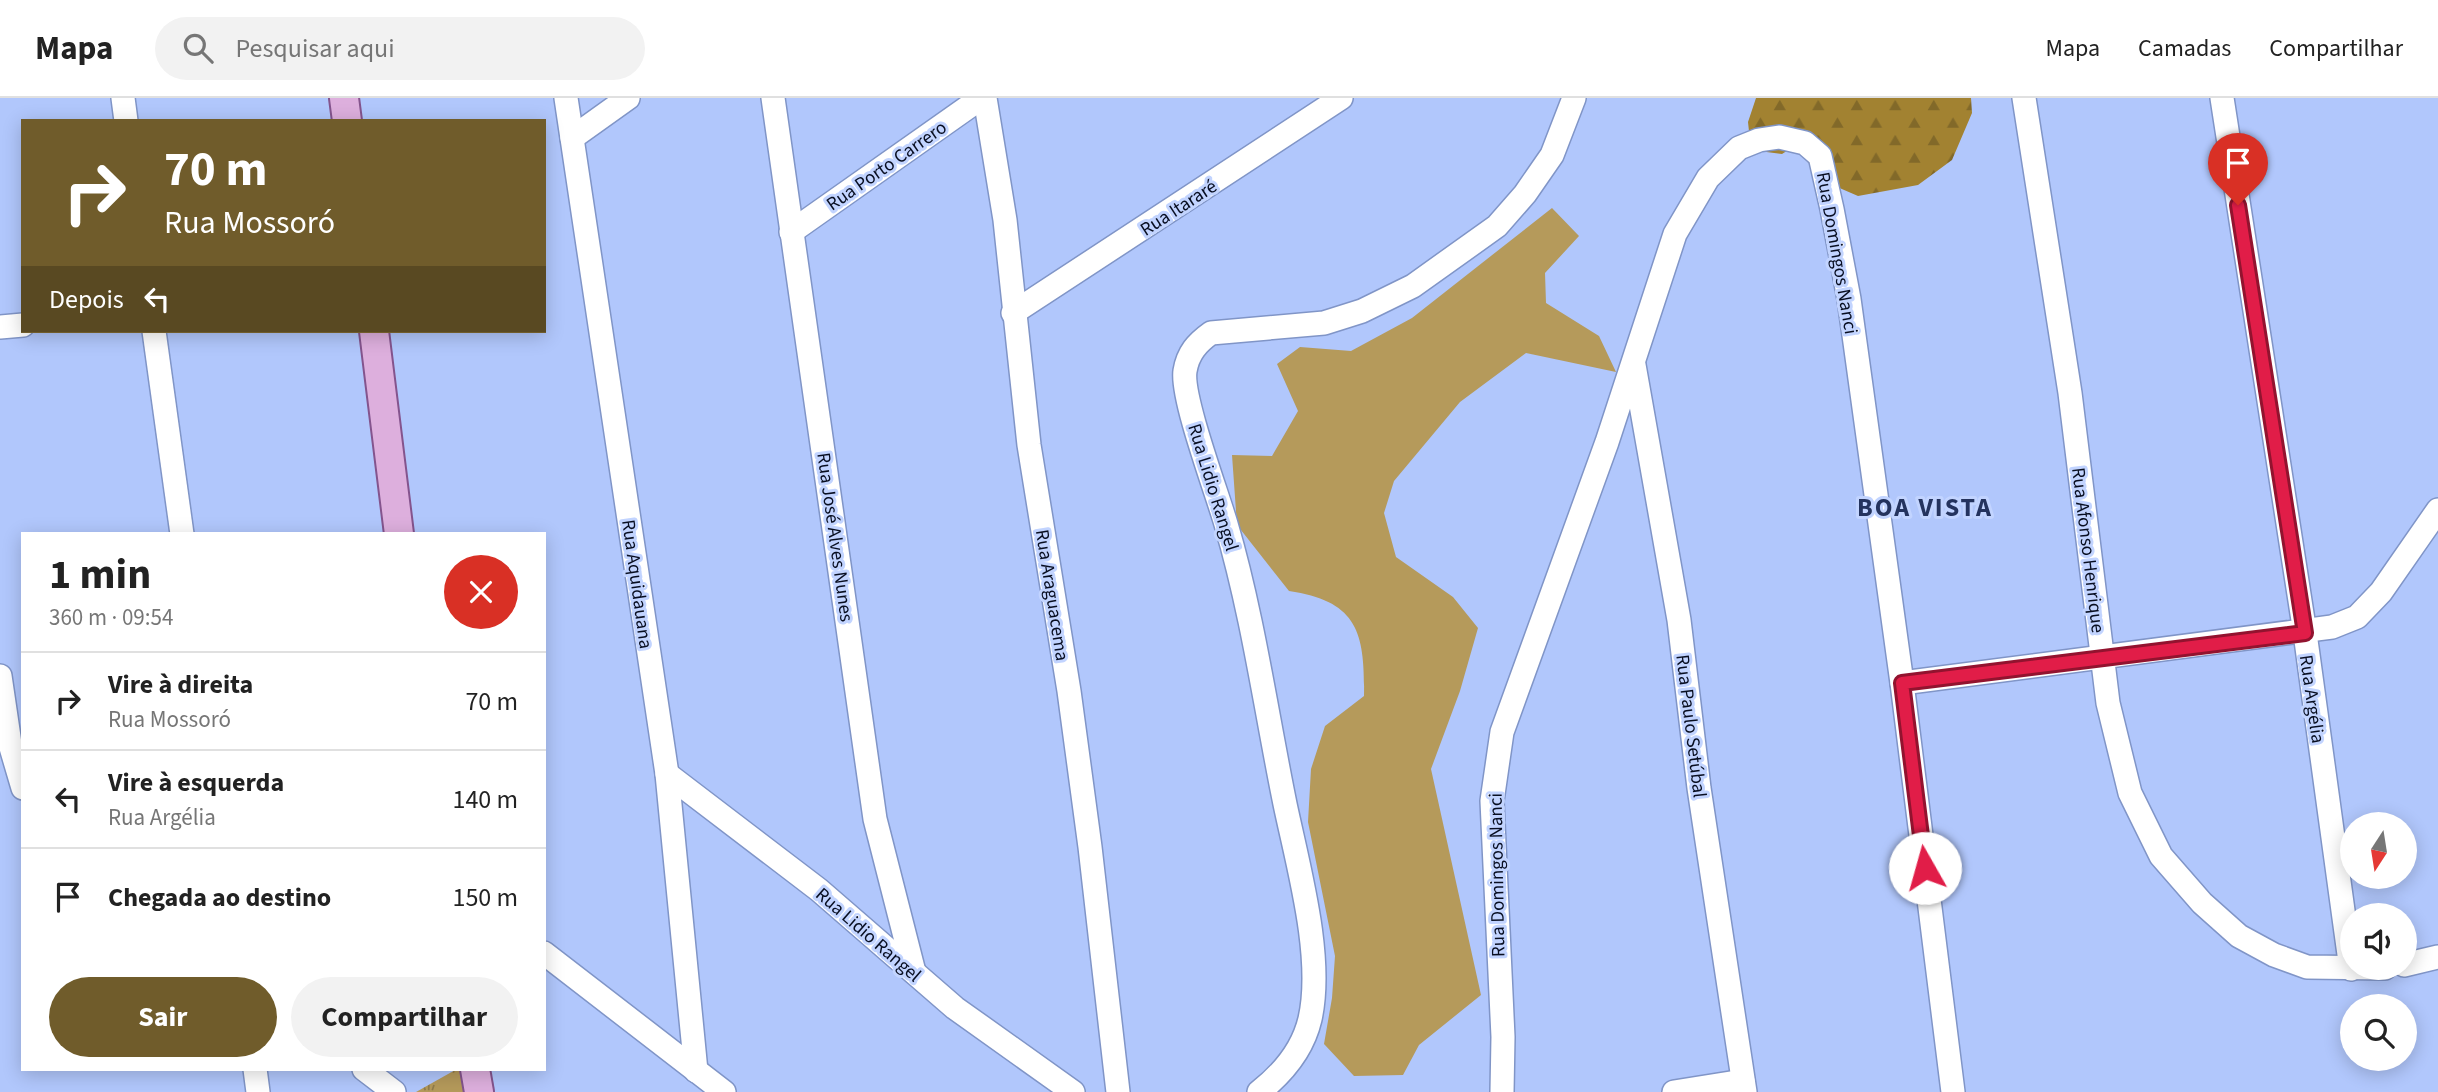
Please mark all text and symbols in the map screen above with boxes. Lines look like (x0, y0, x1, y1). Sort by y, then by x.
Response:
search box (155, 17, 645, 80)
text: Mapa (35, 25, 113, 72)
icon: search (179, 29, 217, 67)
text: Pesquisar aqui (235, 30, 395, 67)
text: Mapa (2045, 31, 2100, 66)
text: Camadas (2138, 31, 2231, 66)
text: Compartilhar (2269, 31, 2403, 66)
street label: Rua Porto Carrero (821, 115, 953, 218)
pin (2208, 133, 2268, 205)
text: 70 m (164, 135, 268, 205)
icon: arrive (2219, 144, 2257, 182)
icon: right (49, 147, 140, 238)
street label: Rua Domingos Nanci (1809, 170, 1864, 336)
street label: Rua Itararé (1135, 173, 1223, 243)
text: Rua Mossoró (164, 200, 335, 246)
icon: left (138, 280, 176, 318)
text: Depois (49, 281, 124, 318)
street label: Rua Lidio Rangel (1180, 420, 1245, 555)
street label: Rua José Alves Nunes (809, 451, 860, 624)
street label: Rua Afonso Henrique (2064, 466, 2111, 634)
district label: BOA VISTA (1857, 489, 1993, 526)
street label: Rua Aquidauana (614, 518, 659, 651)
street label: Rua Araguacema (1028, 527, 1075, 663)
text: 1 min (49, 545, 151, 605)
button: close (444, 555, 518, 629)
text: 360 m · 09:54 (49, 601, 173, 634)
street label: Rua Paulo Setúbal (1668, 653, 1713, 800)
street label: Rua Argélia (2292, 653, 2331, 745)
text: Vire à direita (108, 666, 253, 703)
icon: right (49, 682, 87, 720)
text: 70 m (465, 683, 518, 720)
text: Rua Mossoró (108, 703, 231, 736)
text: Vire à esquerda (108, 764, 284, 801)
icon: left (49, 780, 87, 818)
text: 140 m (452, 781, 518, 818)
street label: Rua Domingos Nanci (1483, 793, 1512, 957)
text: Rua Argélia (108, 801, 216, 834)
north arrow (2340, 812, 2417, 889)
map controls (2340, 812, 2417, 1071)
position arrow (1888, 831, 1962, 905)
icon: arrive (49, 878, 87, 916)
text: Chegada ao destino (108, 879, 331, 916)
text: 150 m (452, 879, 518, 916)
street label: Rua Lidio Rangel (809, 882, 927, 989)
button: sound (2340, 903, 2417, 980)
button: Sair (49, 977, 277, 1057)
button: Compartilhar (291, 977, 518, 1057)
button: search (2340, 994, 2417, 1071)

